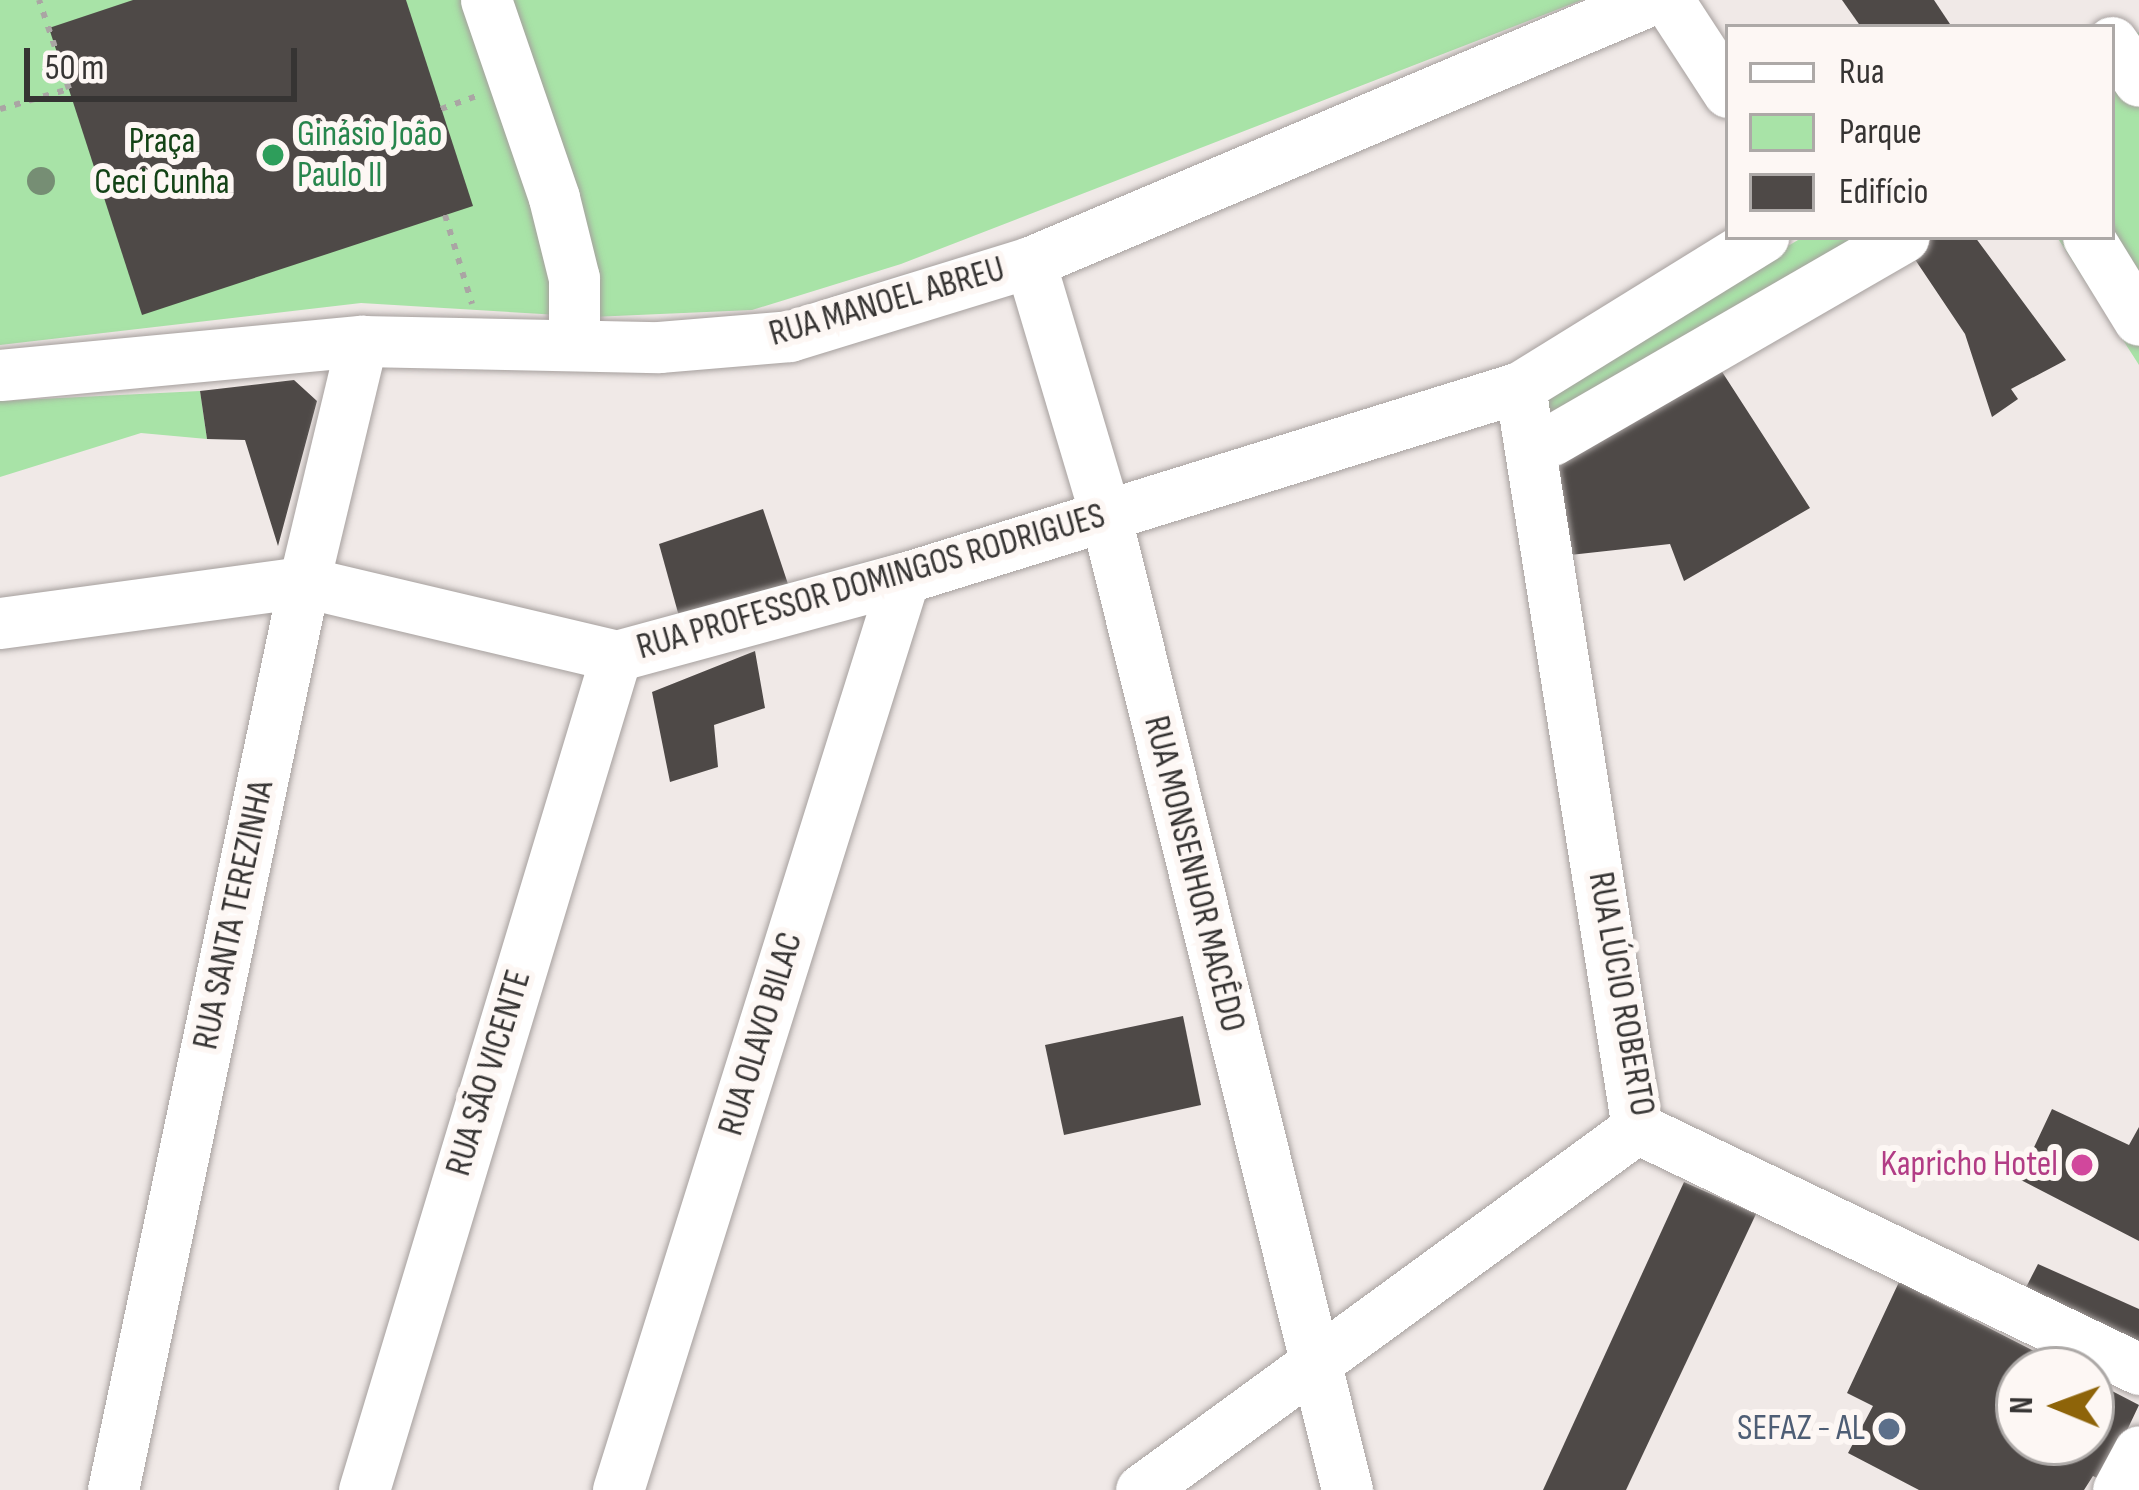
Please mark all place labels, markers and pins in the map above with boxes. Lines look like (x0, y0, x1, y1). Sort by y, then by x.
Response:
place label: Ginásio João Paulo II (297, 112, 442, 197)
marker: Ginásio João Paulo II (260, 142, 286, 168)
place label: Kapricho Hotel (1881, 1143, 2058, 1187)
marker: Kapricho Hotel (2069, 1152, 2095, 1178)
place label: SEFAZ - AL (1737, 1407, 1865, 1451)
marker: SEFAZ - AL (1876, 1416, 1902, 1442)

